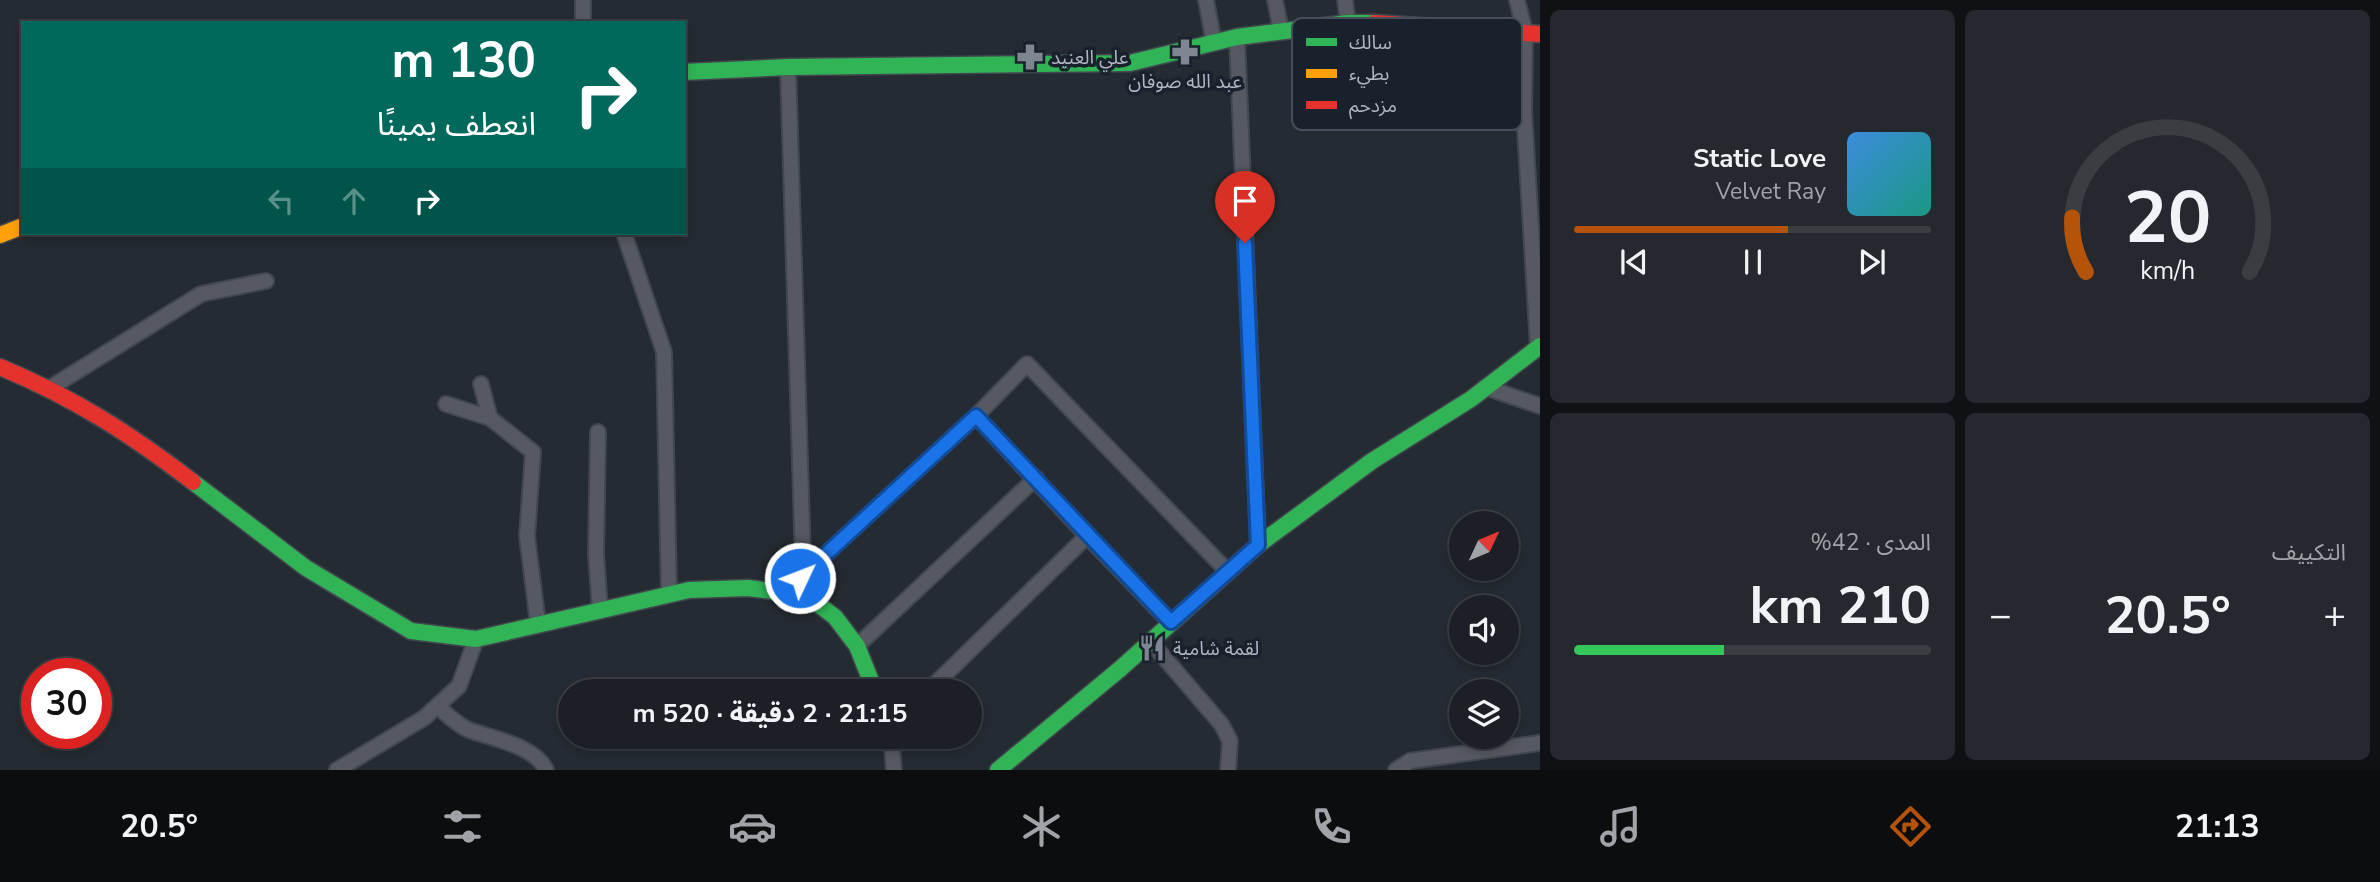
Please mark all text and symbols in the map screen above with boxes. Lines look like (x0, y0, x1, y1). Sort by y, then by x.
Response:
legend (1292, 18, 1522, 130)
text: 130 m (392, 27, 536, 94)
text: سالك (1349, 30, 1392, 56)
pharmacy icon: عبد الله صوفان (1170, 37, 1200, 67)
pharmacy icon: علي العنيد (1015, 42, 1045, 72)
place label: علي العنيد (1051, 45, 1128, 72)
icon: right (560, 49, 651, 140)
text: بطيء (1349, 61, 1389, 88)
place label: عبد الله صوفان (1128, 69, 1242, 95)
text: مزدحم (1349, 93, 1397, 120)
text: انعطف يمينًا (377, 103, 536, 146)
text: Static Love (1693, 141, 1826, 176)
text: 20 (2124, 169, 2211, 269)
pin (1215, 171, 1275, 243)
text: Velvet Ray (1716, 176, 1826, 207)
icon: left (262, 182, 300, 220)
icon: ahead (335, 182, 373, 220)
icon: right (408, 182, 446, 220)
icon: arrive (1226, 182, 1264, 220)
icon: previous (1615, 243, 1653, 281)
icon: pause (1734, 243, 1772, 281)
icon: next (1853, 243, 1891, 281)
text: km/h (2140, 254, 2195, 288)
north arrow (1449, 511, 1519, 581)
map controls (1449, 511, 1519, 749)
text: المدى · 42% (1810, 527, 1931, 558)
text: التكييف (2272, 537, 2346, 568)
position arrow (763, 541, 837, 615)
text: 210 km (1750, 570, 1931, 641)
text: 20.5° (2104, 580, 2231, 651)
text: − (1989, 590, 2012, 641)
text: + (2323, 590, 2346, 641)
button: sound (1449, 595, 1519, 665)
restaurant icon: لقمة شامية (1137, 633, 1167, 663)
place label: لقمة شامية (1173, 636, 1259, 662)
speed limit sign: 30 (21, 658, 112, 749)
button: layers (1449, 679, 1519, 749)
text: 21:15 · 2 دقيقة · 520 m (633, 696, 907, 731)
icon: filters (438, 802, 487, 851)
icon: car (728, 802, 777, 851)
icon: climate (1017, 802, 1066, 851)
icon: phone (1307, 802, 1356, 851)
icon: music (1596, 802, 1645, 851)
icon: directions (1886, 802, 1935, 851)
text: 20.5° (120, 805, 198, 848)
text: 21:13 (2175, 805, 2260, 848)

